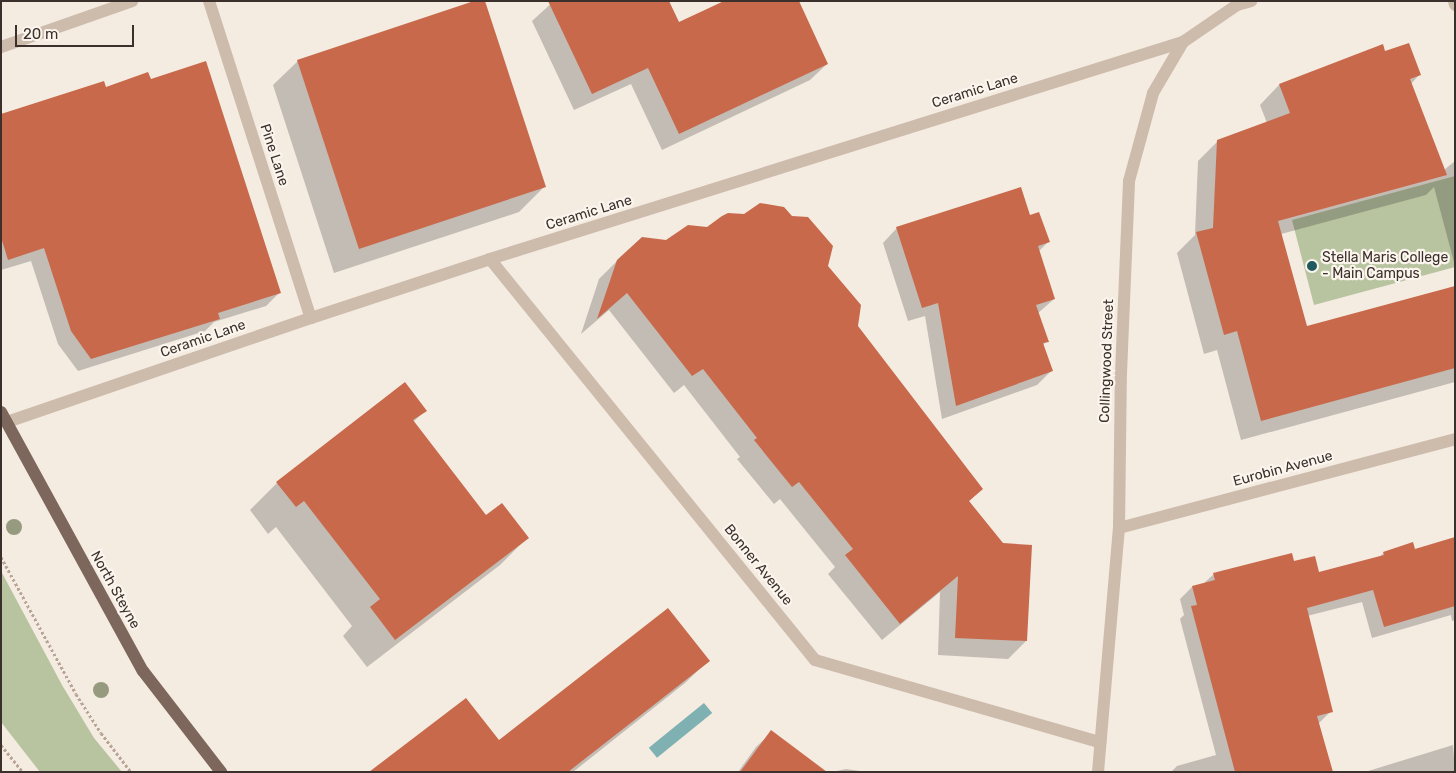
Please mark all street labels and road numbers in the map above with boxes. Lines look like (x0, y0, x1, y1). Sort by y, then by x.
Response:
street label: Ceramic Lane (930, 70, 1020, 112)
street label: Pine Lane (256, 122, 292, 188)
street label: Ceramic Lane (544, 192, 634, 234)
street label: Collingwood Street (1096, 299, 1118, 423)
street label: Ceramic Lane (158, 317, 248, 361)
street label: Eurobin Avenue (1231, 448, 1335, 490)
street label: Bonner Avenue (720, 521, 796, 609)
street label: North Steyne (87, 548, 143, 632)

